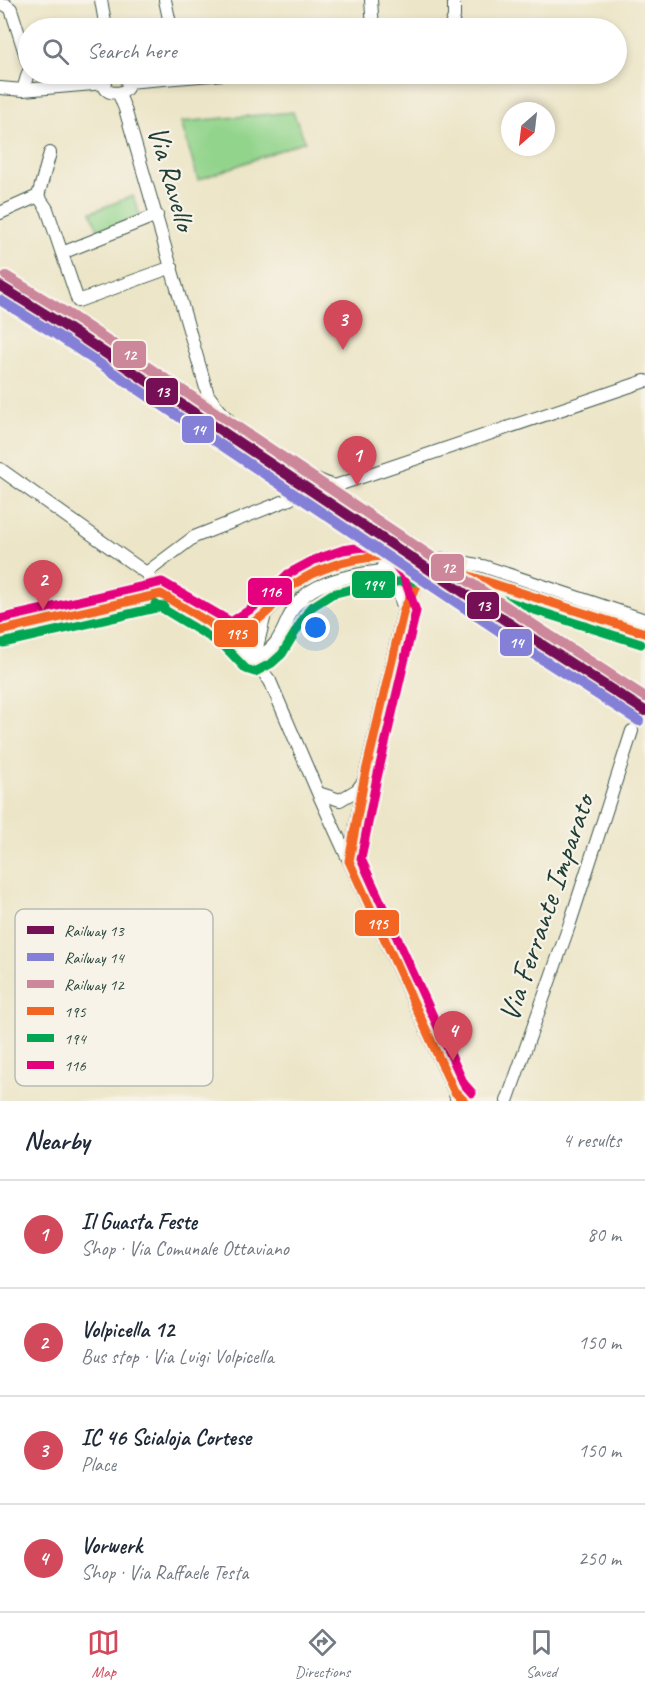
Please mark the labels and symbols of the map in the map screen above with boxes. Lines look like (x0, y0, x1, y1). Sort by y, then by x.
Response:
north arrow (501, 102, 555, 156)
street label: Via Ravello (139, 121, 206, 238)
pin: 3 (324, 300, 362, 350)
line badge: 12 (112, 340, 147, 369)
text: 12 (122, 345, 138, 365)
line badge: 13 (145, 377, 179, 406)
text: 13 (155, 382, 171, 402)
line badge: 14 (181, 415, 215, 444)
text: 14 (191, 420, 207, 440)
pin: 1 (338, 436, 376, 486)
line badge: 12 (430, 553, 465, 582)
text: 12 (441, 558, 457, 578)
pin: 2 (24, 560, 63, 610)
line badge: 194 (351, 570, 396, 599)
text: 194 (362, 575, 385, 595)
line badge: 116 (247, 577, 293, 606)
text: 116 (259, 582, 282, 602)
line badge: 13 (466, 591, 500, 620)
text: 13 (476, 596, 492, 616)
your location (301, 613, 330, 642)
line badge: 195 (213, 619, 259, 648)
text: 195 (225, 624, 249, 644)
line badge: 14 (499, 628, 533, 657)
text: 14 (509, 633, 525, 653)
street label: Via Ferrante Imparato (489, 787, 604, 1026)
legend (15, 909, 213, 1086)
line badge: 195 (354, 909, 400, 937)
text: 195 (366, 914, 390, 934)
text: Railway 13 (64, 921, 125, 941)
text: Railway 14 (64, 948, 125, 968)
text: Railway 12 (64, 975, 125, 995)
text: 195 (64, 1002, 86, 1022)
pin: 4 (434, 1012, 472, 1061)
text: 194 (64, 1029, 87, 1049)
text: 116 (64, 1056, 86, 1076)

